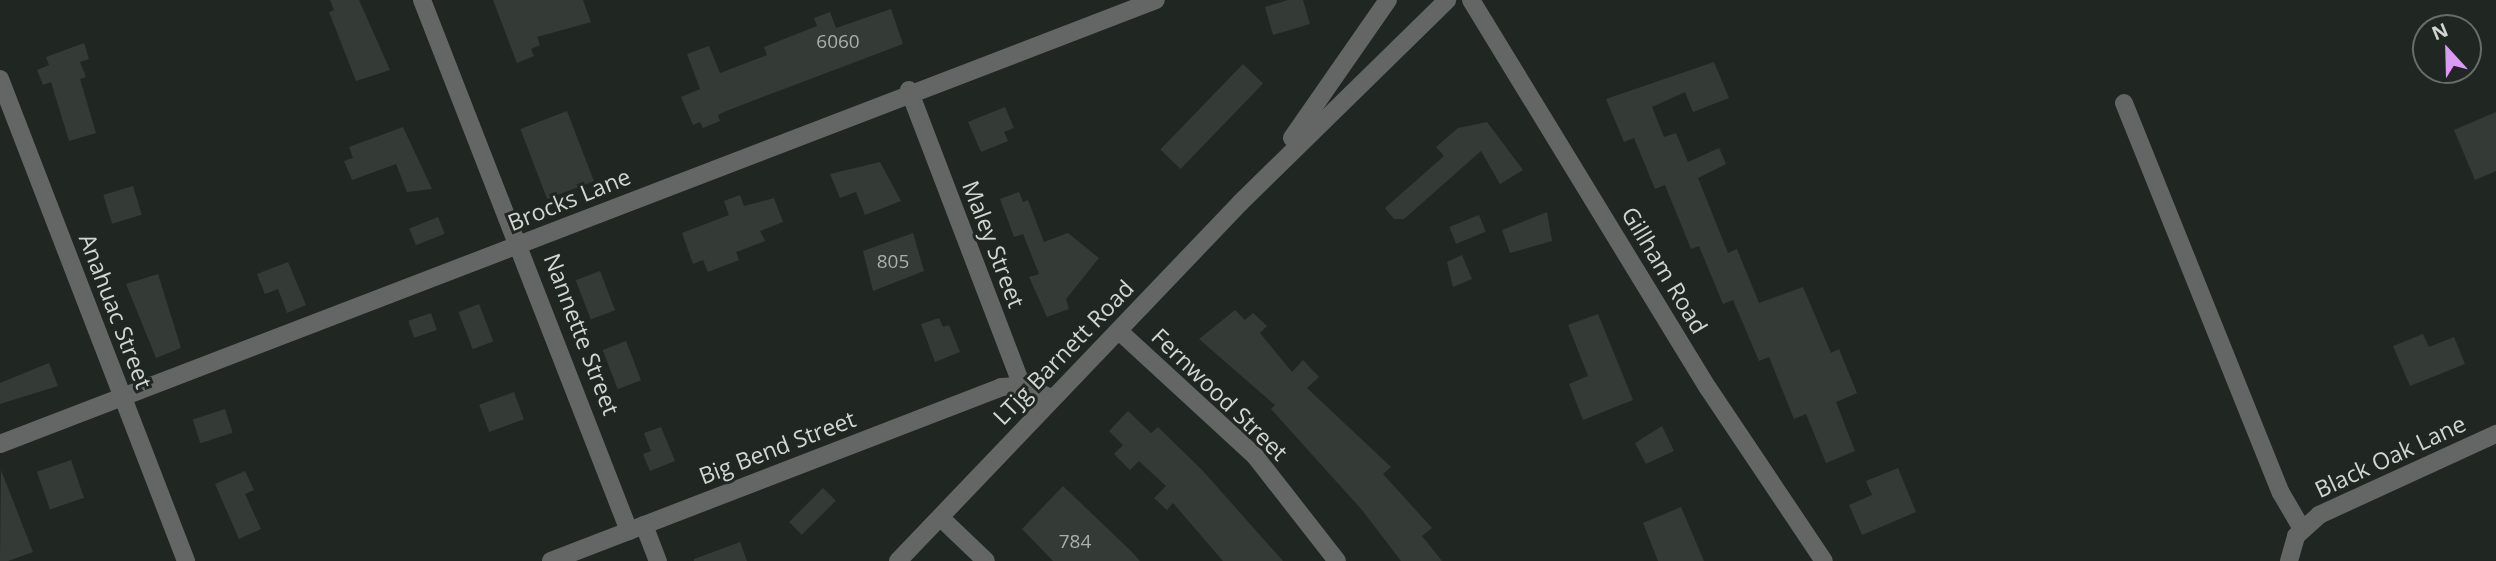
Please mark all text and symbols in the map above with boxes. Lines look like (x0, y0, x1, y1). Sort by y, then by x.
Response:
north arrow (2412, 14, 2482, 84)
text: N (2428, 16, 2452, 46)
house number: 6060 (816, 31, 860, 53)
street label: Brocks Lane (504, 162, 634, 236)
street label: Maley Street (957, 177, 1031, 311)
street label: Gillham Road (1616, 202, 1714, 338)
street label: Anahuac Street (74, 230, 158, 392)
street label: Nannette Street (539, 249, 625, 419)
house number: 805 (877, 251, 909, 273)
street label: LTjg Barnett Road (987, 274, 1139, 430)
street label: Fernwood Street (1146, 322, 1294, 466)
street label: Big Bend Street (695, 404, 859, 490)
street label: Black Oak Lane (2310, 409, 2470, 503)
house number: 784 (1059, 531, 1091, 553)

